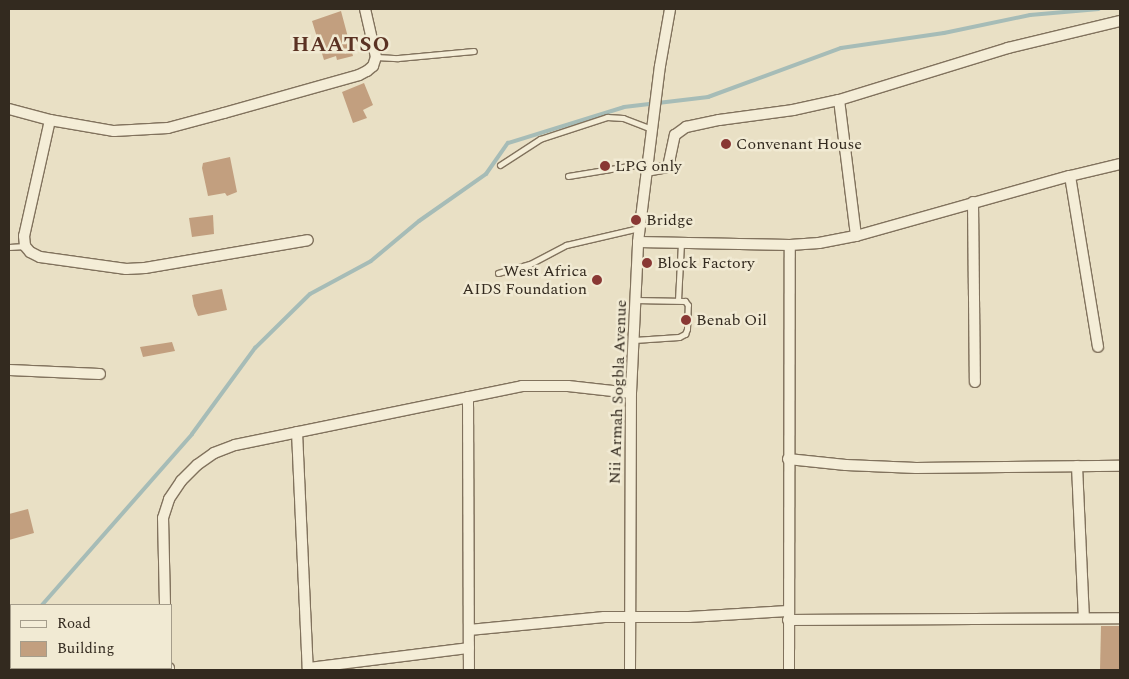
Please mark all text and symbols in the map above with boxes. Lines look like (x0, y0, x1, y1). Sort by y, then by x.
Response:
district label: HAATSO (291, 32, 391, 58)
place label: Convenant House (736, 134, 862, 154)
marker: Convenant House (720, 138, 732, 150)
place label: LPG only (615, 156, 682, 176)
marker: LPG only (599, 160, 611, 172)
place label: Bridge (646, 210, 693, 230)
marker: Bridge (630, 214, 642, 226)
place label: Block Factory (657, 253, 755, 273)
marker: Block Factory (641, 257, 653, 269)
place label: West Africa AIDS Foundation (462, 261, 587, 299)
marker: West Africa AIDS Foundation (591, 274, 603, 286)
street label: Nii Armah Sogbla Avenue (605, 300, 631, 484)
place label: Benab Oil (696, 310, 767, 330)
marker: Benab Oil (680, 314, 692, 326)
legend (10, 604, 172, 669)
text: Road (57, 612, 91, 635)
text: Building (57, 637, 114, 660)

